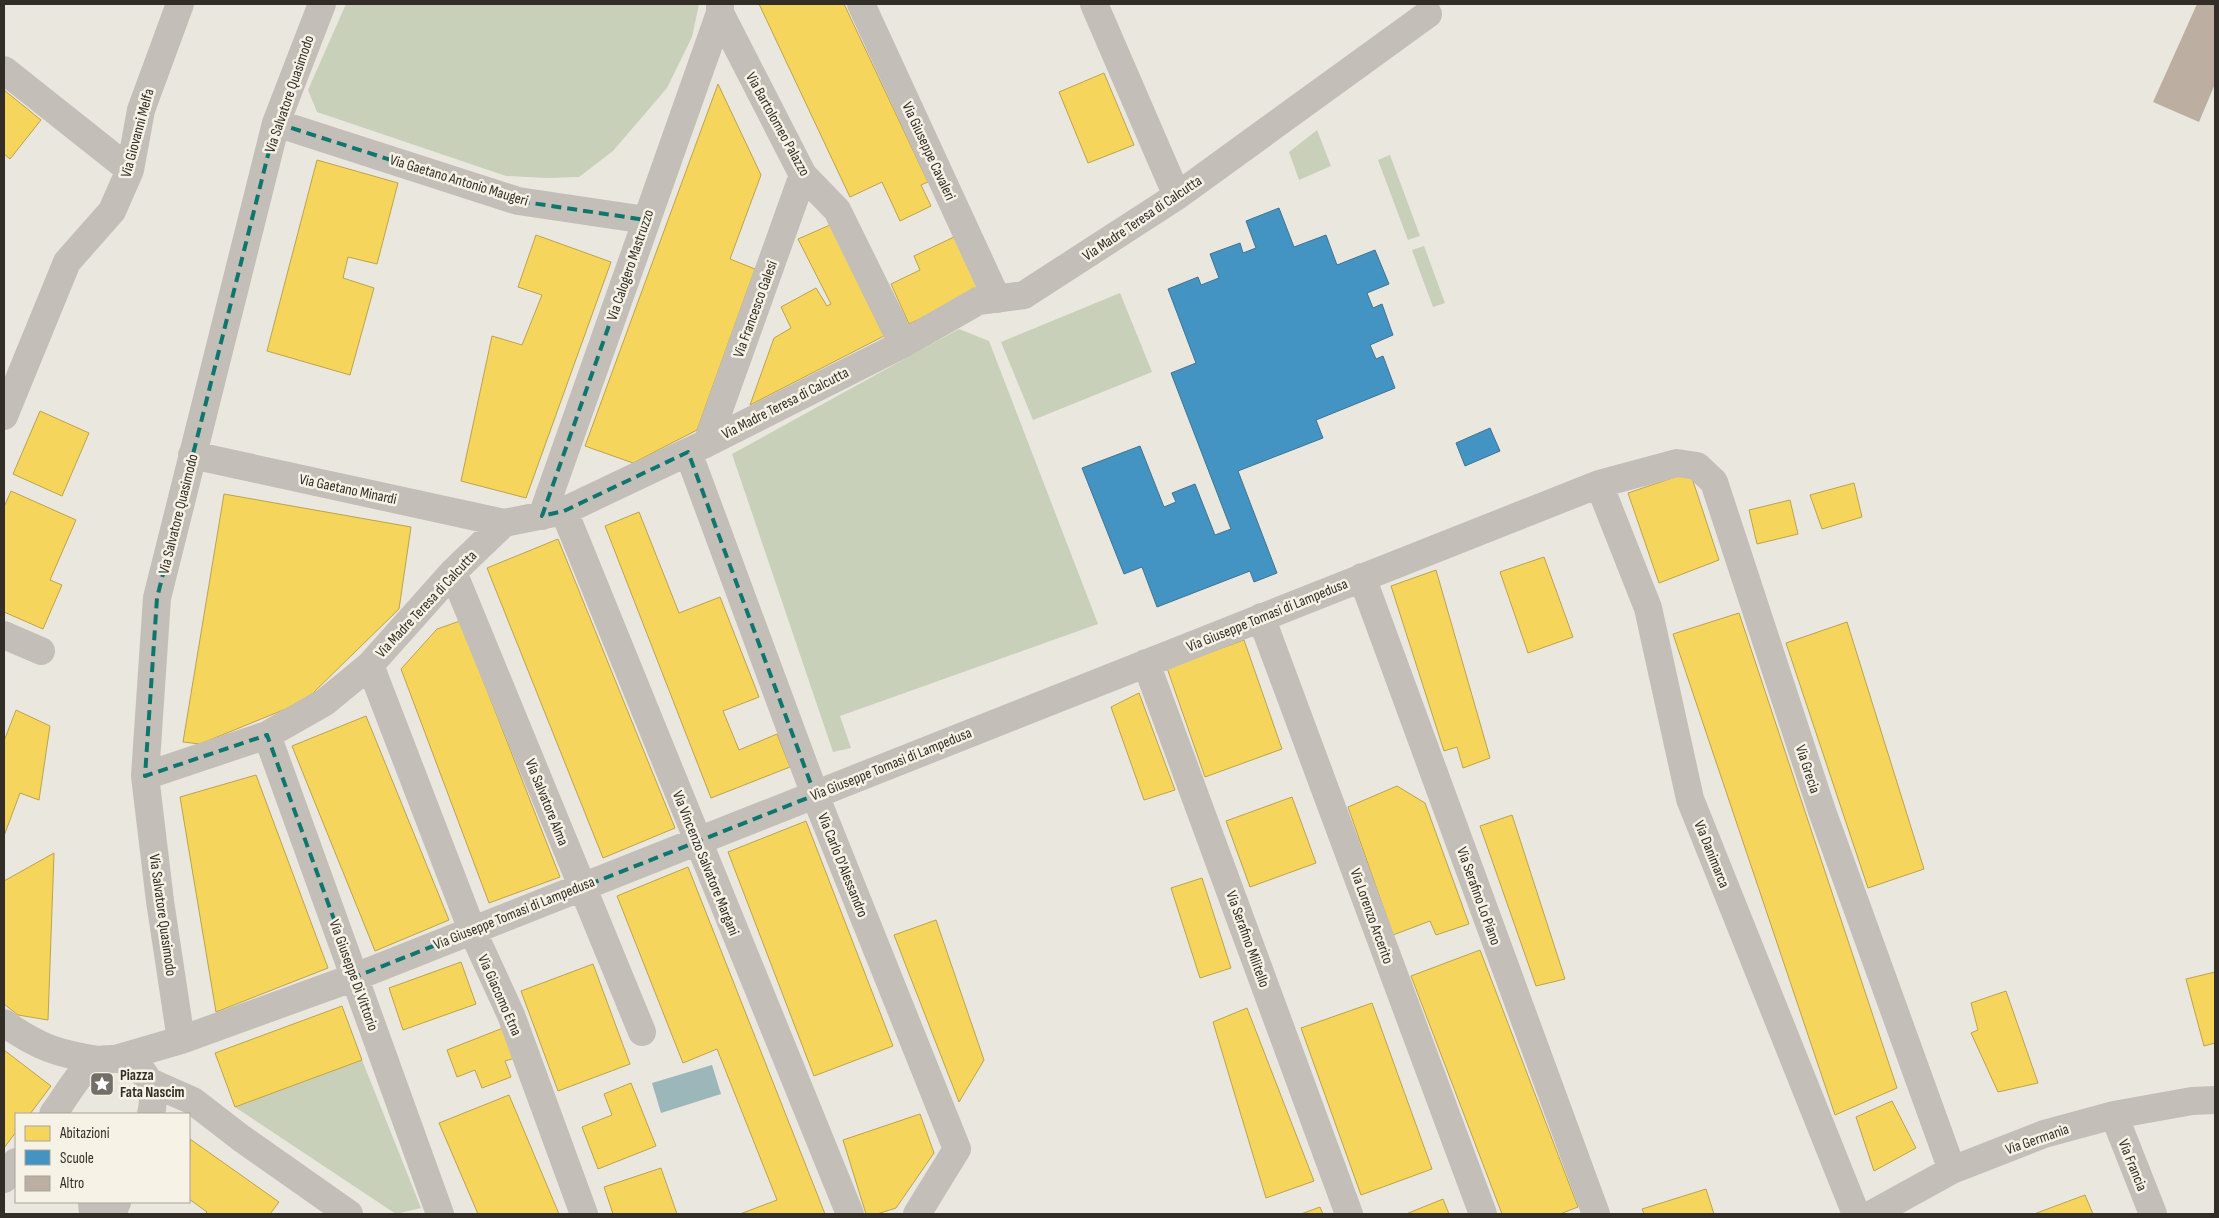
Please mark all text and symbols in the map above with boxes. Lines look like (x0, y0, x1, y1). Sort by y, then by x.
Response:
street label: Via Salvatore Quasimodo (260, 33, 319, 155)
street label: Via Bartolomeo Palazzo (741, 69, 814, 180)
street label: Via Giovanni Melfa (117, 86, 159, 180)
street label: Via Giuseppe Cavaleri (897, 99, 960, 204)
street label: Via Gaetano Antonio Maugeri (387, 150, 531, 211)
street label: Via Madre Teresa di Calcutta (1079, 171, 1206, 265)
street label: Via Calogero Mastruzzo (603, 207, 658, 323)
street label: Via Francesco Galesi (729, 258, 782, 360)
street label: Via Madre Teresa di Calcutta (719, 363, 852, 444)
street label: Via Salvatore Quasimodo (154, 452, 203, 576)
street label: Via Gaetano Minardi (297, 470, 399, 509)
street label: Via Madre Teresa di Calcutta (372, 547, 481, 662)
street label: Via Giuseppe Tomasi di Lampedusa (1184, 574, 1351, 657)
street label: Via Giuseppe Tomasi di Lampedusa (808, 723, 975, 806)
street label: Via Grecia (1791, 742, 1824, 796)
street label: Via Salvatore Alma (520, 756, 573, 849)
street label: Via Vincenzo Salvatore Margani (668, 788, 743, 939)
street label: Via Carlo D'Alessandro (813, 810, 872, 920)
street label: Via Danimarca (1689, 818, 1734, 891)
street label: Via Serafino Lo Piano (1452, 844, 1505, 948)
street label: Via Salvatore Quasimodo (145, 853, 180, 977)
street label: Via Lorenzo Arcerito (1345, 866, 1398, 966)
street label: Via Giuseppe Tomasi di Lampedusa (431, 872, 598, 955)
street label: Via Serafino Militello (1221, 888, 1274, 990)
street label: Via Giuseppe Di Vittorio (325, 917, 382, 1033)
street label: Via Giacomo Etna (473, 952, 526, 1039)
place label: Piazza Fata Nascim (120, 1066, 185, 1102)
place icon: Piazza Fata Nascim (89, 1071, 115, 1097)
legend (15, 1113, 190, 1203)
street label: Via Germania (2003, 1120, 2072, 1159)
text: Abitazioni (59, 1124, 110, 1143)
street label: Via Francia (2114, 1137, 2152, 1194)
text: Scuole (60, 1149, 94, 1168)
text: Altro (59, 1174, 84, 1193)

